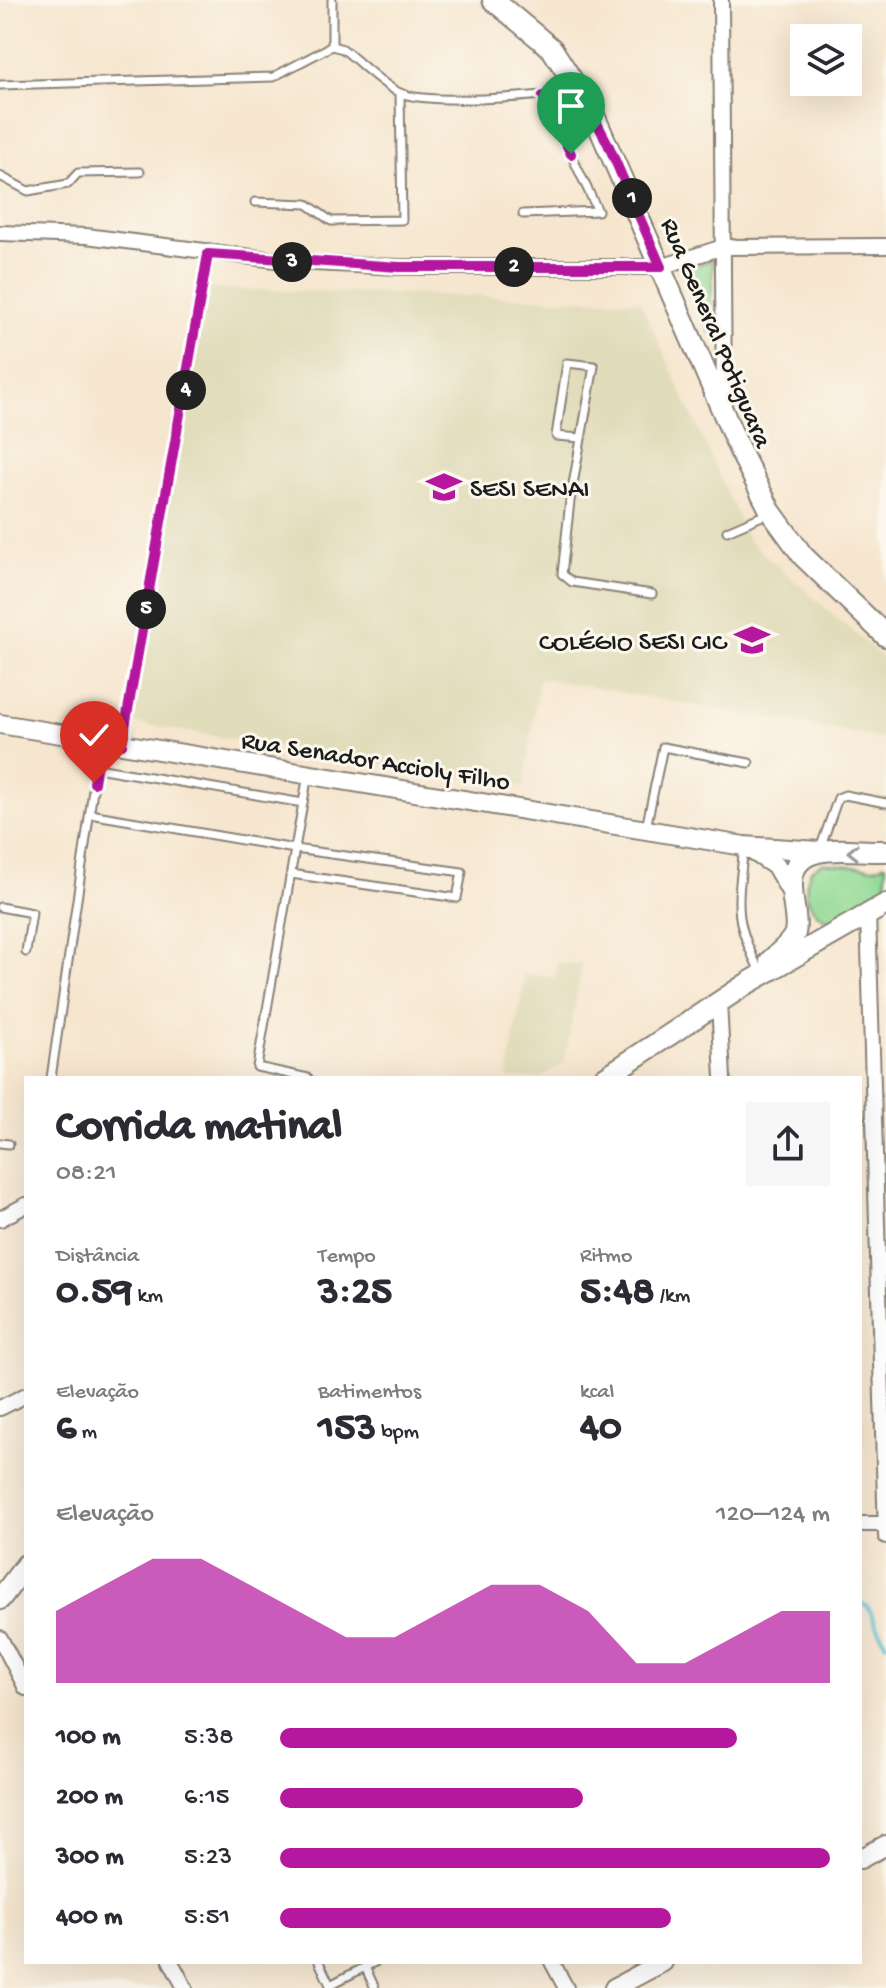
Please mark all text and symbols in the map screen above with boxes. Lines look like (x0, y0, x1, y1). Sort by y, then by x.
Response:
map controls (790, 24, 862, 96)
button: layers (790, 24, 862, 96)
pin (537, 72, 605, 154)
icon: arrive (549, 84, 593, 128)
pin: 1 (612, 178, 652, 218)
text: 1 (628, 185, 636, 211)
street label: Rua General Potiguara (651, 214, 777, 455)
pin: 3 (272, 242, 312, 282)
pin: 2 (494, 247, 534, 287)
text: 3 (286, 249, 298, 275)
text: 2 (509, 254, 519, 280)
pin: 4 (166, 370, 206, 410)
text: 4 (181, 377, 191, 403)
school or university icon: SESI SENAI (425, 468, 463, 506)
place label: SESI SENAI (470, 476, 590, 507)
pin: 5 (126, 589, 166, 629)
text: 5 (140, 596, 152, 622)
school or university icon: COLÉGIO SESI CIC (733, 621, 771, 659)
place label: COLÉGIO SESI CIC (539, 629, 728, 660)
pin (60, 701, 128, 783)
icon: check (72, 713, 116, 757)
street label: Rua Senador Accioly Filho (239, 727, 512, 800)
one-way arrow (846, 843, 859, 861)
button: share (746, 1102, 830, 1186)
text: Corrida matinal (56, 1103, 342, 1155)
text: 08:21 (56, 1159, 116, 1190)
text: Distância (56, 1244, 139, 1270)
text: Tempo (318, 1244, 376, 1270)
text: Ritmo (580, 1244, 632, 1270)
text: 0.59 (56, 1270, 132, 1317)
text: 3:25 (318, 1270, 392, 1317)
text: 5:48 (580, 1270, 654, 1317)
text: km (132, 1284, 163, 1310)
text: /km (654, 1284, 690, 1310)
text: Elevação (56, 1380, 139, 1406)
text: Batimentos (318, 1380, 421, 1406)
text: kcal (580, 1380, 614, 1406)
text: 6 (56, 1406, 76, 1453)
text: 153 (318, 1406, 376, 1453)
text: 40 (580, 1406, 622, 1453)
text: m (76, 1420, 97, 1446)
text: bpm (376, 1420, 419, 1446)
text: Elevação (56, 1500, 154, 1531)
text: 120–124 m (716, 1500, 830, 1531)
text: 100 m (56, 1723, 121, 1754)
text: 5:38 (184, 1723, 234, 1754)
text: 200 m (56, 1783, 123, 1814)
text: 6:15 (184, 1783, 230, 1814)
text: 300 m (56, 1843, 124, 1874)
text: 5:23 (184, 1843, 232, 1874)
text: 400 m (56, 1903, 122, 1934)
text: 5:51 (184, 1903, 230, 1934)

